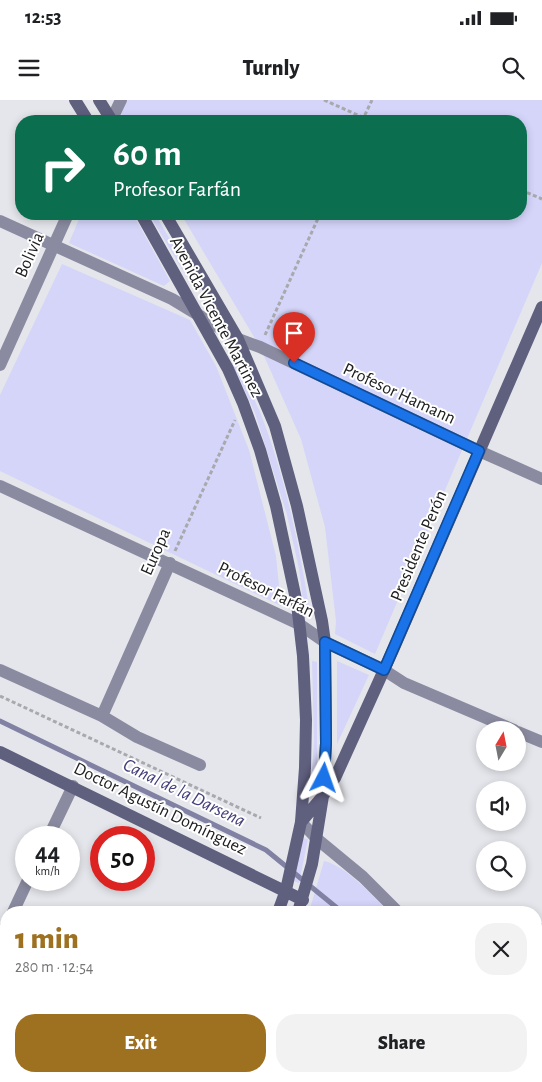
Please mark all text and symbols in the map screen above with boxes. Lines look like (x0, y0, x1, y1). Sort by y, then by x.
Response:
text: 12:53 (25, 8, 62, 27)
icon: menu (15, 54, 43, 82)
icon: search (499, 54, 527, 82)
text: Turnly (242, 57, 300, 79)
icon: right (30, 135, 95, 200)
text: 60 m (113, 137, 182, 172)
text: Profesor Farfán (113, 178, 241, 200)
street label: Bolivia (12, 230, 48, 280)
street label: Avenida Vicente Martinez (166, 234, 266, 400)
pin (273, 312, 315, 363)
icon: arrive (280, 319, 308, 347)
street label: Profesor Hamann (340, 360, 458, 428)
street label: Presidente Perón (388, 488, 450, 604)
street label: Europa (138, 526, 174, 578)
street label: Profesor Farfán (215, 559, 317, 621)
north arrow (476, 721, 526, 771)
map controls (476, 721, 526, 891)
position arrow (297, 751, 349, 803)
water label: Canal de la Darsena (120, 755, 248, 831)
street label: Doctor Agustín Domínguez (71, 759, 249, 859)
button: sound (476, 781, 526, 831)
speed limit sign: 50 (90, 826, 155, 891)
text: 44 (35, 840, 60, 865)
button: search (476, 841, 526, 891)
text: km/h (35, 865, 60, 877)
button: close (475, 923, 527, 975)
text: 1 min (15, 924, 79, 954)
text: 280 m · 12:54 (15, 959, 94, 975)
button: Exit (15, 1014, 266, 1072)
button: Share (276, 1014, 527, 1072)

